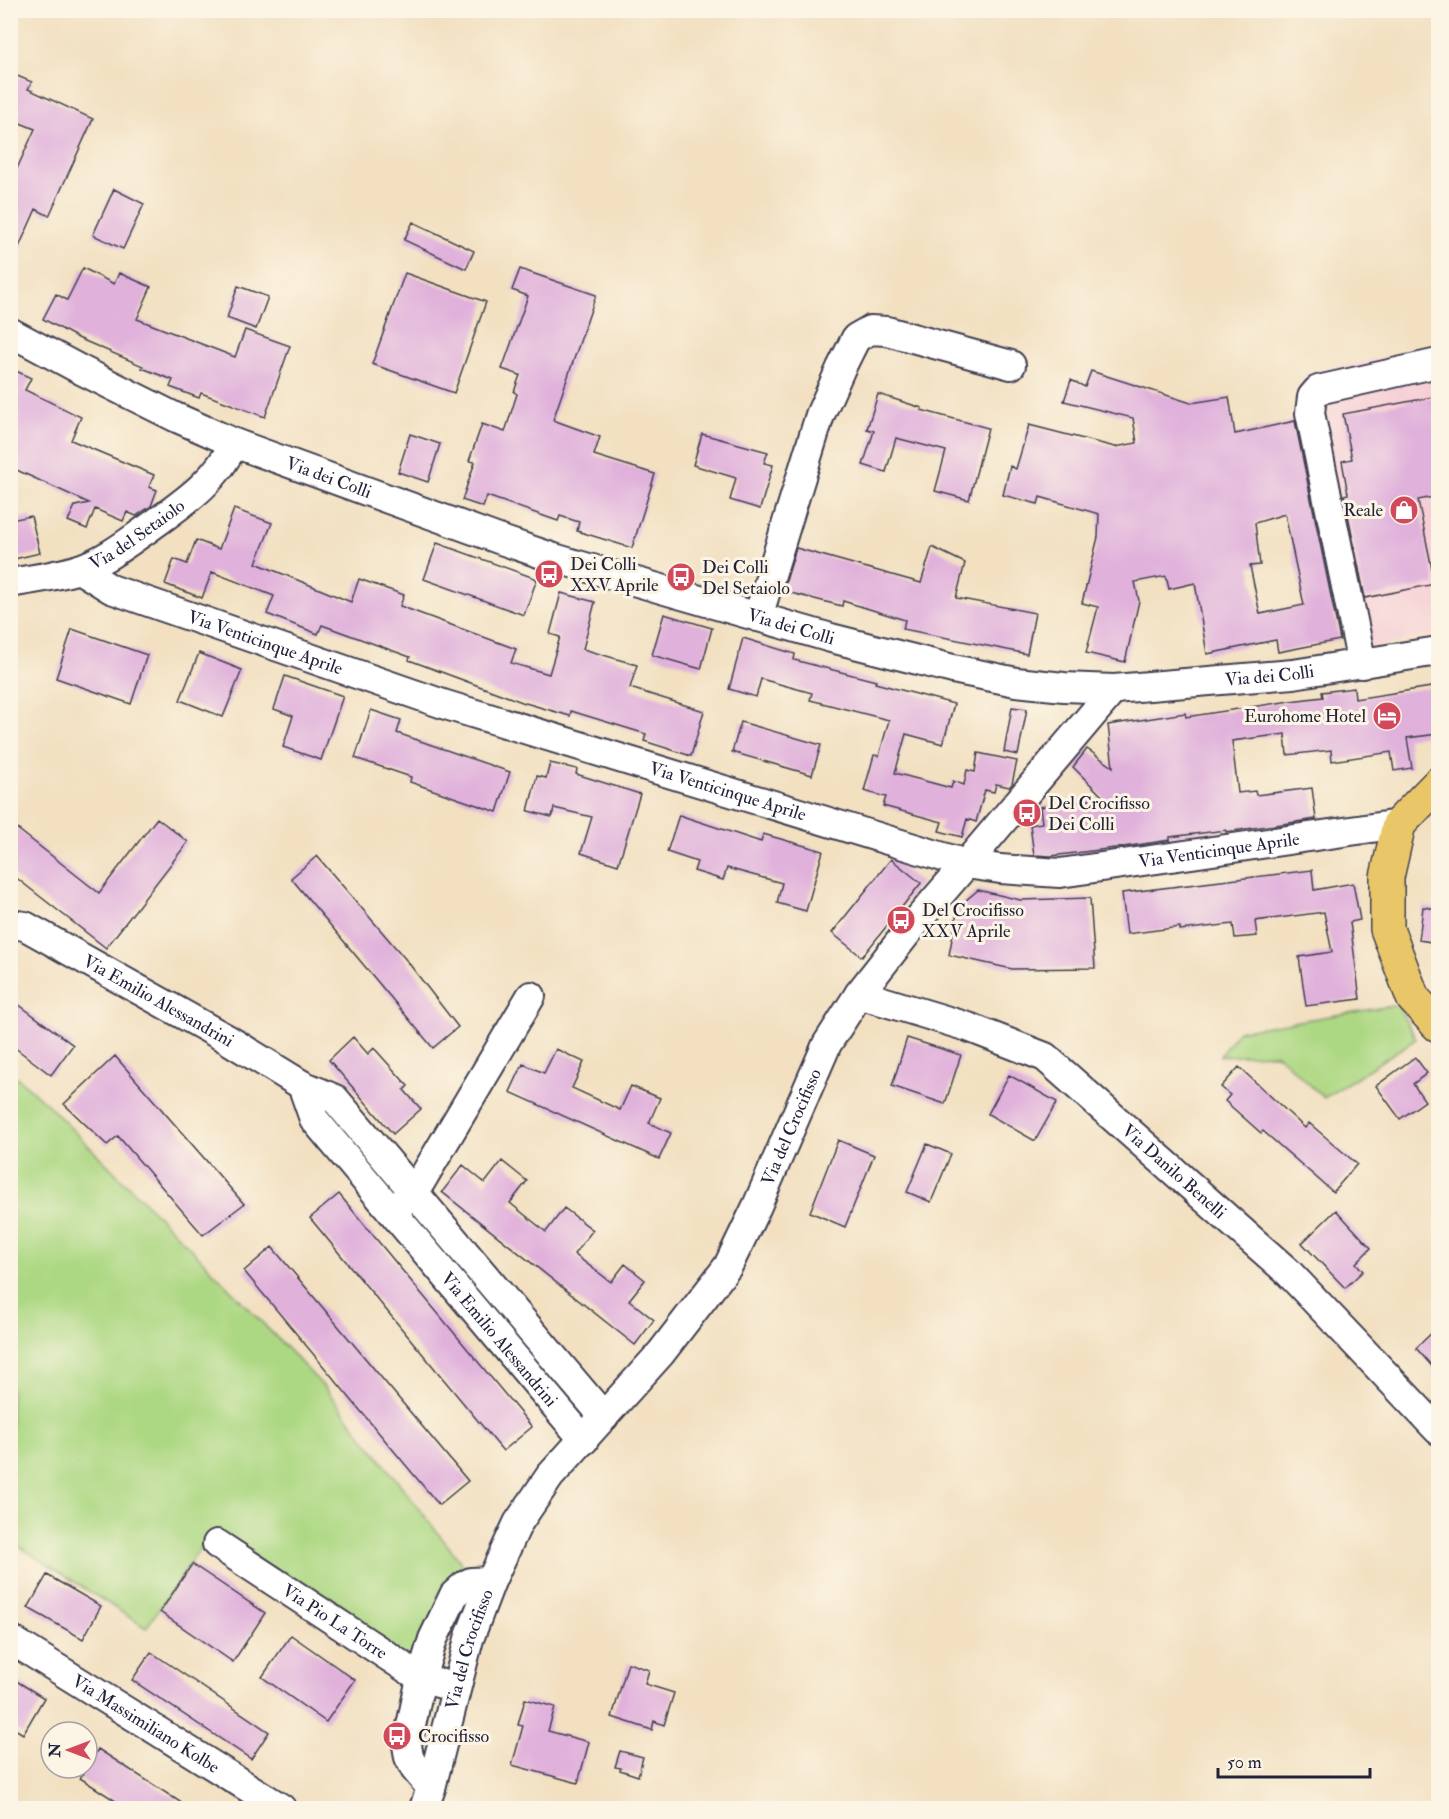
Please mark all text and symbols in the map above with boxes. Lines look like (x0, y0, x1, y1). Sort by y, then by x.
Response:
street label: Via dei Colli (283, 452, 375, 504)
street label: Via del Setaiolo (86, 494, 190, 576)
shop icon: Reale (1388, 494, 1420, 526)
place label: Reale (1343, 499, 1383, 522)
place label: Dei Colli XXV Aprile (570, 553, 659, 597)
place label: Dei Colli Del Setaiolo (702, 556, 790, 600)
bus stop icon: Dei Colli XXV Aprile (533, 558, 565, 590)
bus stop icon: Dei Colli Del Setaiolo (665, 561, 697, 593)
street label: Via dei Colli (745, 604, 837, 650)
street label: Via Venticinque Aprile (185, 605, 346, 681)
street label: Via dei Colli (1224, 660, 1316, 692)
hotel icon: Eurohome Hotel (1371, 700, 1403, 732)
place label: Eurohome Hotel (1244, 705, 1366, 728)
street label: Via Venticinque Aprile (647, 757, 809, 827)
place label: Del Crocifisso Dei Colli (1048, 792, 1150, 836)
bus stop icon: Del Crocifisso Dei Colli (1011, 797, 1043, 829)
street label: Via Venticinque Aprile (1137, 827, 1301, 874)
place label: Del Crocifisso XXV Aprile (922, 899, 1024, 943)
bus stop icon: Del Crocifisso XXV Aprile (885, 904, 917, 936)
street label: Via Emilio Alessandrini (79, 950, 238, 1052)
street label: Via del Crocifisso (756, 1065, 827, 1189)
street label: Via Danilo Benelli (1117, 1119, 1231, 1224)
street label: Via Emilio Alessandrini (436, 1268, 562, 1412)
street label: Via Pio La Torre (278, 1579, 392, 1665)
street label: Via del Crocifisso (440, 1586, 499, 1712)
street label: Via Massimiliano Kolbe (67, 1669, 224, 1779)
north arrow (39, 1720, 99, 1780)
bus stop icon: Crocifisso (381, 1720, 413, 1752)
place label: Crocifisso (418, 1725, 490, 1748)
scale bar (1218, 1741, 1370, 1779)
text: N (45, 1742, 65, 1758)
text: 50 m (1227, 1751, 1262, 1774)

